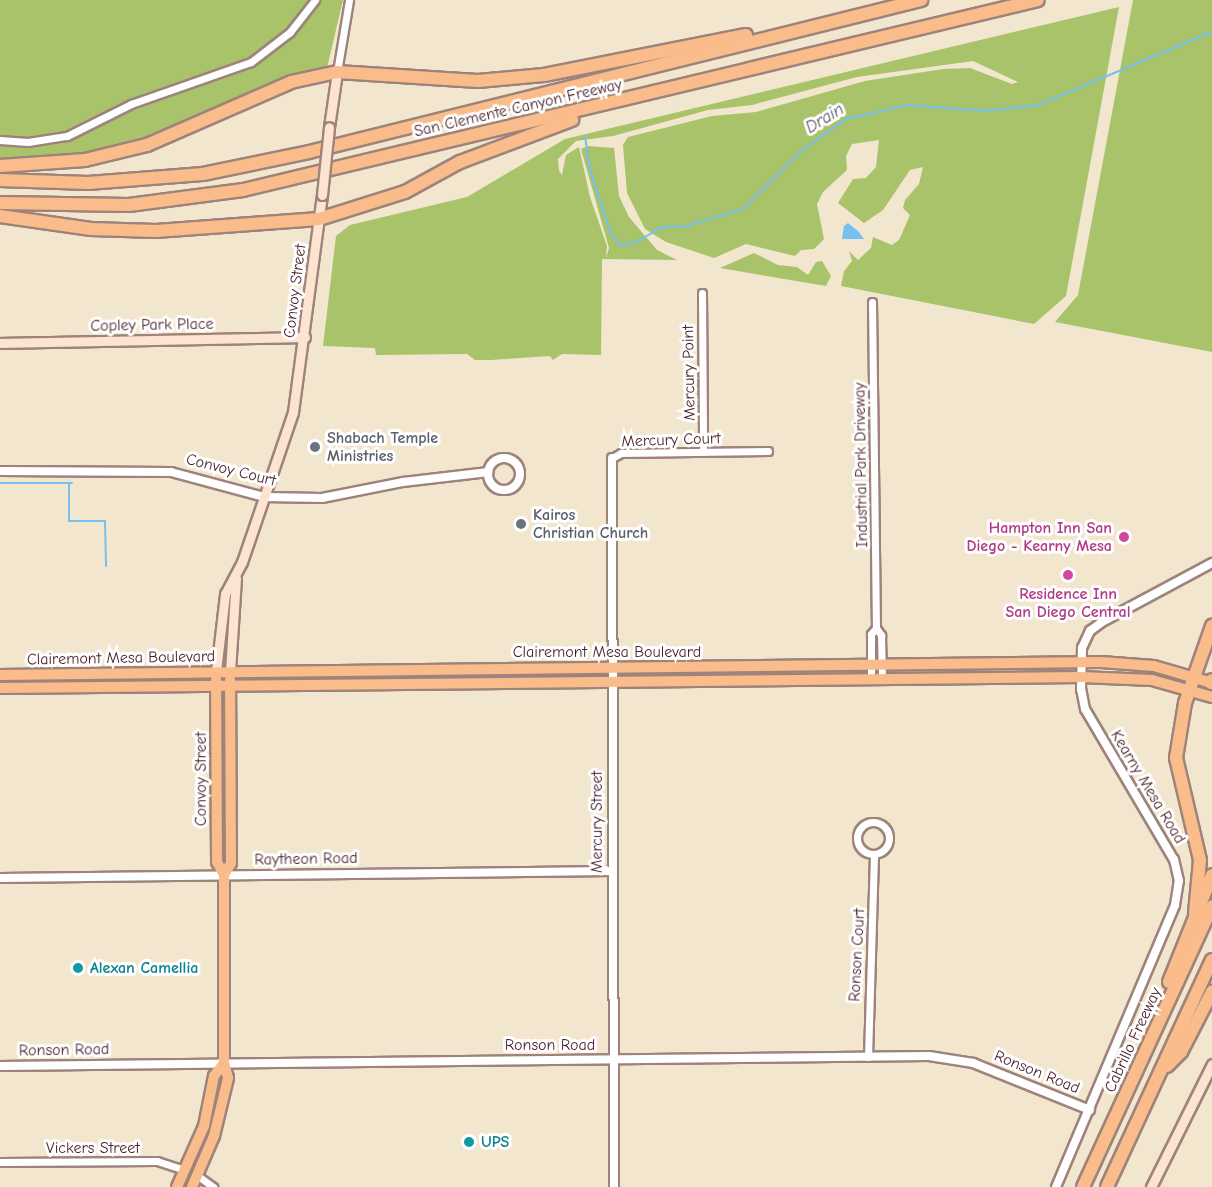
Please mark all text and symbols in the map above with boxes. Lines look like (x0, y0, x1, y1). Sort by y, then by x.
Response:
street label: San Clemente Canyon Freeway (412, 75, 624, 141)
water label: Drain (802, 99, 848, 139)
street label: Convoy Street (280, 243, 310, 339)
street label: Copley Park Place (90, 314, 214, 336)
street label: Mercury Point (679, 325, 699, 421)
street label: Industrial Park Driveway (850, 382, 872, 548)
place label: Shabach Temple Ministries (327, 428, 438, 466)
street label: Mercury Court (621, 429, 721, 451)
marker: Shabach Temple Ministries (308, 440, 322, 454)
street label: Convoy Court (184, 450, 278, 490)
place label: Kairos Christian Church (533, 505, 648, 543)
marker: Kairos Christian Church (514, 517, 528, 531)
place label: Hampton Inn San Diego - Kearny Mesa (966, 518, 1112, 556)
marker: Hampton Inn San Diego - Kearny Mesa (1117, 530, 1131, 544)
marker: Residence Inn San Diego Central (1061, 568, 1075, 582)
place label: Residence Inn San Diego Central (1006, 584, 1130, 622)
street label: Clairemont Mesa Boulevard (513, 642, 701, 662)
street label: Clairemont Mesa Boulevard (27, 647, 215, 669)
street label: Kearny Mesa Road (1107, 727, 1189, 847)
street label: Convoy Street (191, 732, 211, 826)
street label: Mercury Street (587, 771, 607, 873)
street label: Raytheon Road (254, 849, 358, 869)
street label: Ronson Court (845, 908, 869, 1002)
place label: Alexan Camellia (90, 958, 198, 978)
marker: Alexan Camellia (71, 961, 85, 975)
street label: Cabrillo Freeway (1100, 985, 1166, 1095)
street label: Ronson Road (505, 1035, 595, 1055)
street label: Ronson Road (19, 1040, 109, 1060)
street label: Ronson Road (991, 1046, 1083, 1098)
place label: UPS (481, 1132, 509, 1152)
marker: UPS (462, 1135, 476, 1149)
street label: Vickers Street (46, 1138, 140, 1158)

